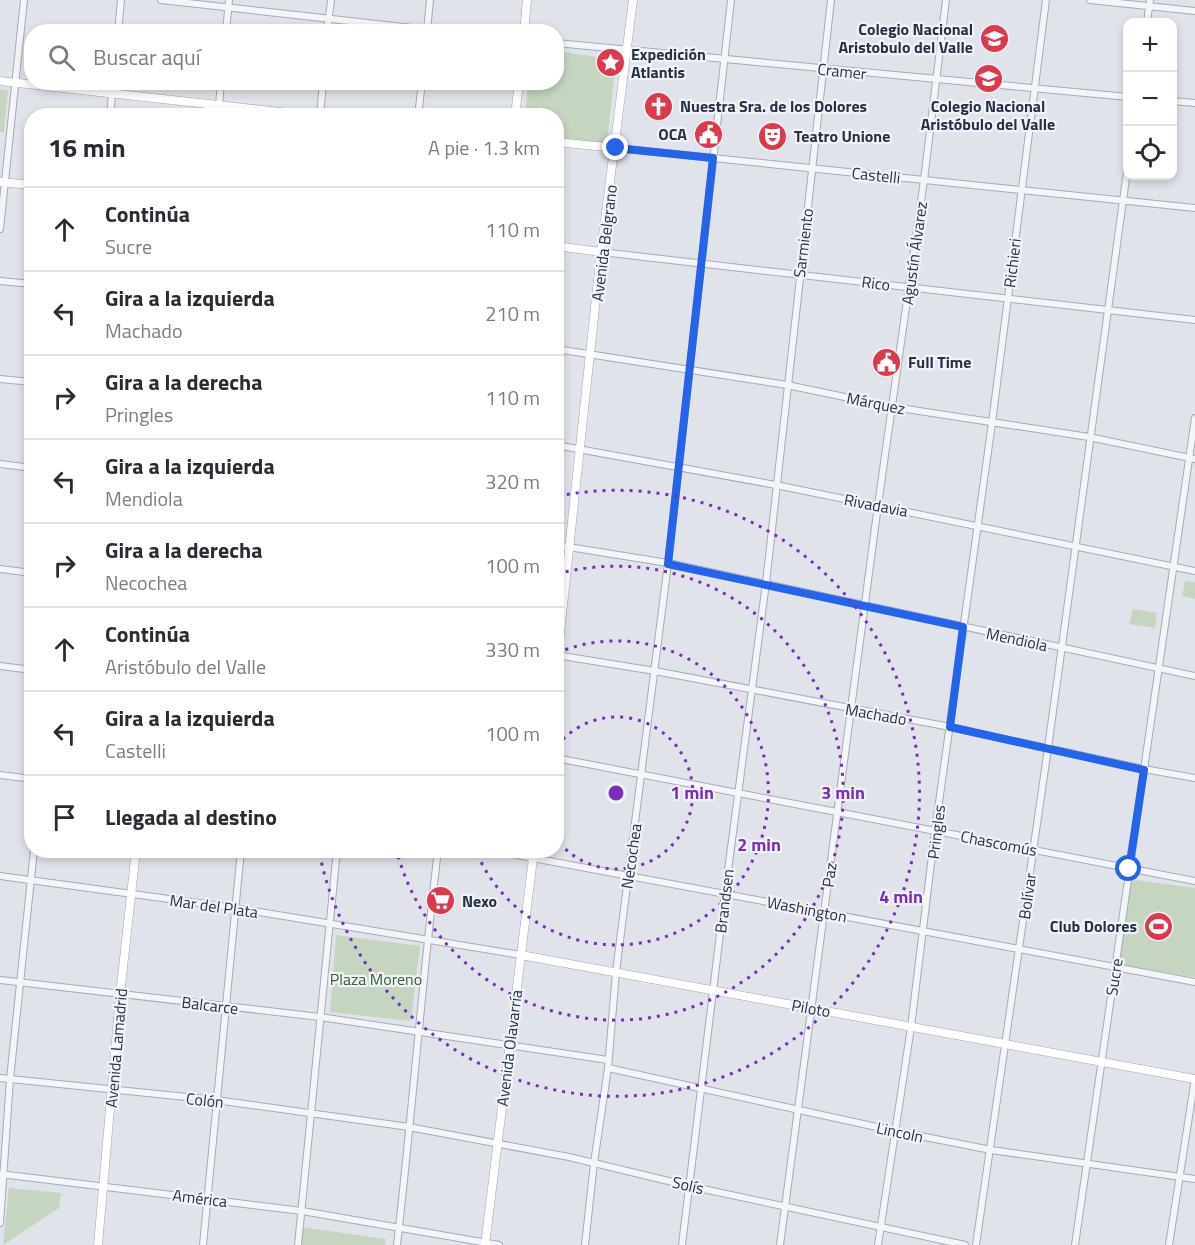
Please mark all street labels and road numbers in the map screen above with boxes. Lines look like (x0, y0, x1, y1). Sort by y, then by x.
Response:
street label: Cramer (816, 56, 868, 86)
street label: Castelli (850, 161, 902, 189)
street label: Avenida Belgrano (585, 183, 623, 303)
street label: Agustín Álvarez (895, 200, 933, 306)
street label: Sarmiento (787, 207, 819, 279)
street label: Richieri (997, 237, 1027, 289)
street label: Rico (860, 269, 892, 297)
street label: Márquez (845, 386, 907, 420)
street label: Rivadavia (842, 487, 910, 523)
street label: Mendiola (984, 621, 1050, 657)
street label: Machado (843, 697, 909, 731)
street label: Pringles (921, 803, 951, 861)
street label: Necochea (615, 822, 647, 890)
street label: Chascomús (959, 824, 1039, 862)
street label: Paz (815, 861, 843, 889)
street label: Brandsen (708, 867, 740, 935)
street label: Bolívar (1012, 871, 1042, 921)
street label: Mar del Plata (168, 888, 260, 924)
street label: Washington (765, 889, 849, 929)
street label: Sucre (1099, 957, 1129, 997)
street label: Avenida Lamadrid (99, 987, 133, 1109)
street label: Avenida Olavarría (490, 988, 528, 1108)
street label: Balcarce (180, 990, 240, 1020)
street label: Piloto (790, 993, 832, 1023)
street label: Colón (185, 1086, 225, 1114)
street label: Lincoln (874, 1115, 926, 1149)
street label: Solís (670, 1170, 706, 1200)
street label: América (171, 1183, 229, 1213)

